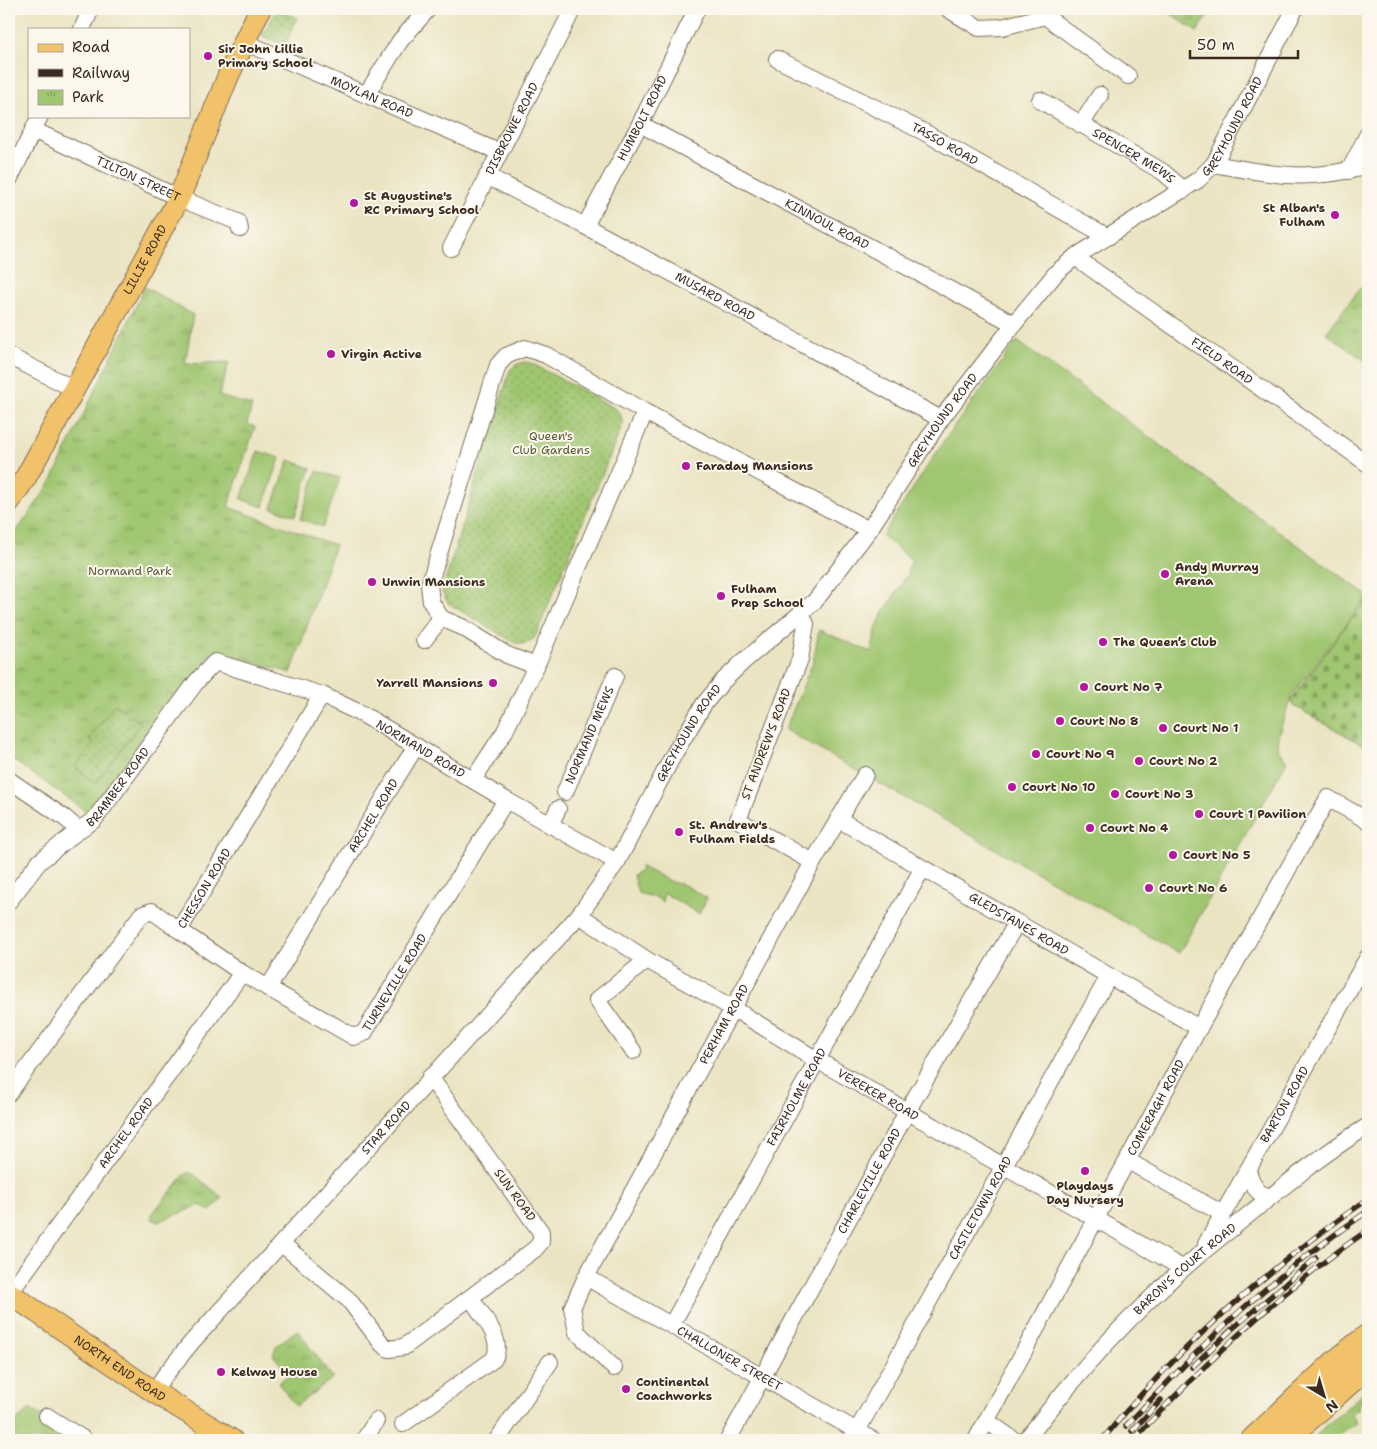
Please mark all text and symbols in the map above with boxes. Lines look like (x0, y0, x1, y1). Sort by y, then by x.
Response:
legend (28, 28, 190, 118)
scale bar (1190, 28, 1297, 60)
text: 50 m (1197, 35, 1235, 55)
text: Road (72, 37, 110, 57)
place label: Sir John Lillie Primary School (218, 41, 313, 71)
marker: Sir John Lillie Primary School (202, 50, 214, 62)
text: Railway (72, 63, 130, 83)
street label: MOYLAN ROAD (328, 72, 415, 122)
street label: HUMBOLT ROAD (614, 73, 671, 164)
street label: GREYHOUND ROAD (1198, 74, 1266, 180)
street label: DISBROWE ROAD (482, 80, 542, 178)
text: Park (72, 87, 104, 107)
street label: TASSO ROAD (909, 119, 981, 169)
street label: SPENCER MEWS (1090, 124, 1179, 187)
street label: TILTON STREET (93, 152, 183, 206)
place label: St Augustine's RC Primary School (364, 188, 479, 218)
street label: KINNOUL ROAD (782, 195, 872, 253)
marker: St Augustine's RC Primary School (348, 197, 360, 209)
place label: St Alban's Fulham (1263, 200, 1325, 230)
marker: St Alban's Fulham (1329, 209, 1341, 221)
street label: LILLIE ROAD (120, 222, 171, 297)
street label: MUSARD ROAD (672, 268, 758, 325)
street label: FIELD ROAD (1188, 334, 1256, 388)
place label: Virgin Active (341, 346, 422, 362)
marker: Virgin Active (325, 348, 337, 360)
street label: GREYHOUND ROAD (904, 370, 981, 470)
park label: Queen's Club Gardens (512, 428, 590, 458)
place label: Faraday Mansions (696, 458, 813, 474)
marker: Faraday Mansions (680, 460, 692, 472)
place label: Andy Murray Arena (1175, 559, 1259, 589)
park label: Normand Park (88, 563, 172, 579)
marker: Andy Murray Arena (1159, 568, 1171, 580)
place label: Unwin Mansions (382, 574, 485, 590)
marker: Unwin Mansions (366, 576, 378, 588)
place label: Fulham Prep School (731, 581, 804, 611)
marker: Fulham Prep School (715, 590, 727, 602)
place label: The Queen’s Club (1113, 634, 1217, 650)
marker: The Queen’s Club (1097, 636, 1109, 648)
place label: Yarrell Mansions (377, 675, 483, 691)
marker: Yarrell Mansions (487, 677, 499, 689)
place label: Court No 7 (1094, 679, 1163, 695)
street label: GREYHOUND ROAD (653, 681, 725, 785)
marker: Court No 7 (1078, 681, 1090, 693)
street label: NORMAND MEWS (562, 684, 618, 786)
street label: ST ANDREW'S ROAD (737, 686, 795, 802)
place label: Court No 8 (1070, 713, 1138, 729)
marker: Court No 8 (1054, 715, 1066, 727)
street label: NORMAND ROAD (373, 716, 468, 782)
place label: Court No 1 (1173, 720, 1238, 736)
marker: Court No 1 (1157, 722, 1169, 734)
street label: BRAMBER ROAD (83, 744, 153, 831)
place label: Court No 9 (1046, 746, 1114, 762)
marker: Court No 9 (1030, 748, 1042, 760)
place label: Court No 2 (1149, 753, 1218, 769)
marker: Court No 2 (1133, 755, 1145, 767)
street label: ARCHEL ROAD (345, 776, 402, 856)
place label: Court No 10 (1022, 779, 1096, 795)
marker: Court No 10 (1006, 781, 1018, 793)
place label: Court No 3 (1125, 786, 1193, 802)
marker: Court No 3 (1109, 788, 1121, 800)
place label: Court 1 Pavilion (1209, 806, 1306, 822)
marker: Court 1 Pavilion (1193, 808, 1205, 820)
place label: St. Andrew's Fulham Fields (689, 817, 775, 847)
place label: Court No 4 (1100, 820, 1169, 836)
marker: Court No 4 (1084, 822, 1096, 834)
marker: St. Andrew's Fulham Fields (673, 826, 685, 838)
street label: CHESSON ROAD (174, 845, 235, 932)
place label: Court No 5 (1183, 847, 1251, 863)
marker: Court No 5 (1167, 849, 1179, 861)
place label: Court No 6 (1159, 880, 1227, 896)
marker: Court No 6 (1143, 882, 1155, 894)
street label: GLEDSTANES ROAD (966, 889, 1072, 959)
street label: TURNEVILLE ROAD (359, 931, 431, 1035)
street label: PERHAM ROAD (696, 982, 753, 1067)
street label: FAIRHOLME ROAD (763, 1045, 830, 1149)
street label: COMERAGH ROAD (1123, 1057, 1188, 1158)
street label: BARTON ROAD (1257, 1063, 1313, 1146)
street label: VEREKER ROAD (834, 1065, 922, 1124)
street label: ARCHEL ROAD (95, 1094, 157, 1172)
street label: STAR ROAD (358, 1097, 415, 1158)
street label: CHARLEVILLE ROAD (834, 1125, 905, 1237)
street label: CASTLETOWN ROAD (945, 1154, 1016, 1263)
marker: Playdays Day Nursery (1079, 1165, 1091, 1177)
street label: SUN ROAD (491, 1166, 539, 1224)
place label: Playdays Day Nursery (1046, 1178, 1124, 1208)
street label: BARON'S COURT ROAD (1130, 1220, 1240, 1319)
street label: CHALLONER STREET (674, 1322, 785, 1395)
street label: NORTH END ROAD (71, 1332, 169, 1405)
place label: Kelway House (231, 1364, 318, 1380)
marker: Kelway House (215, 1366, 227, 1378)
north arrow (1300, 1372, 1350, 1422)
place label: Continental Coachworks (636, 1374, 712, 1404)
marker: Continental Coachworks (620, 1383, 632, 1395)
text: N (1322, 1396, 1342, 1417)

